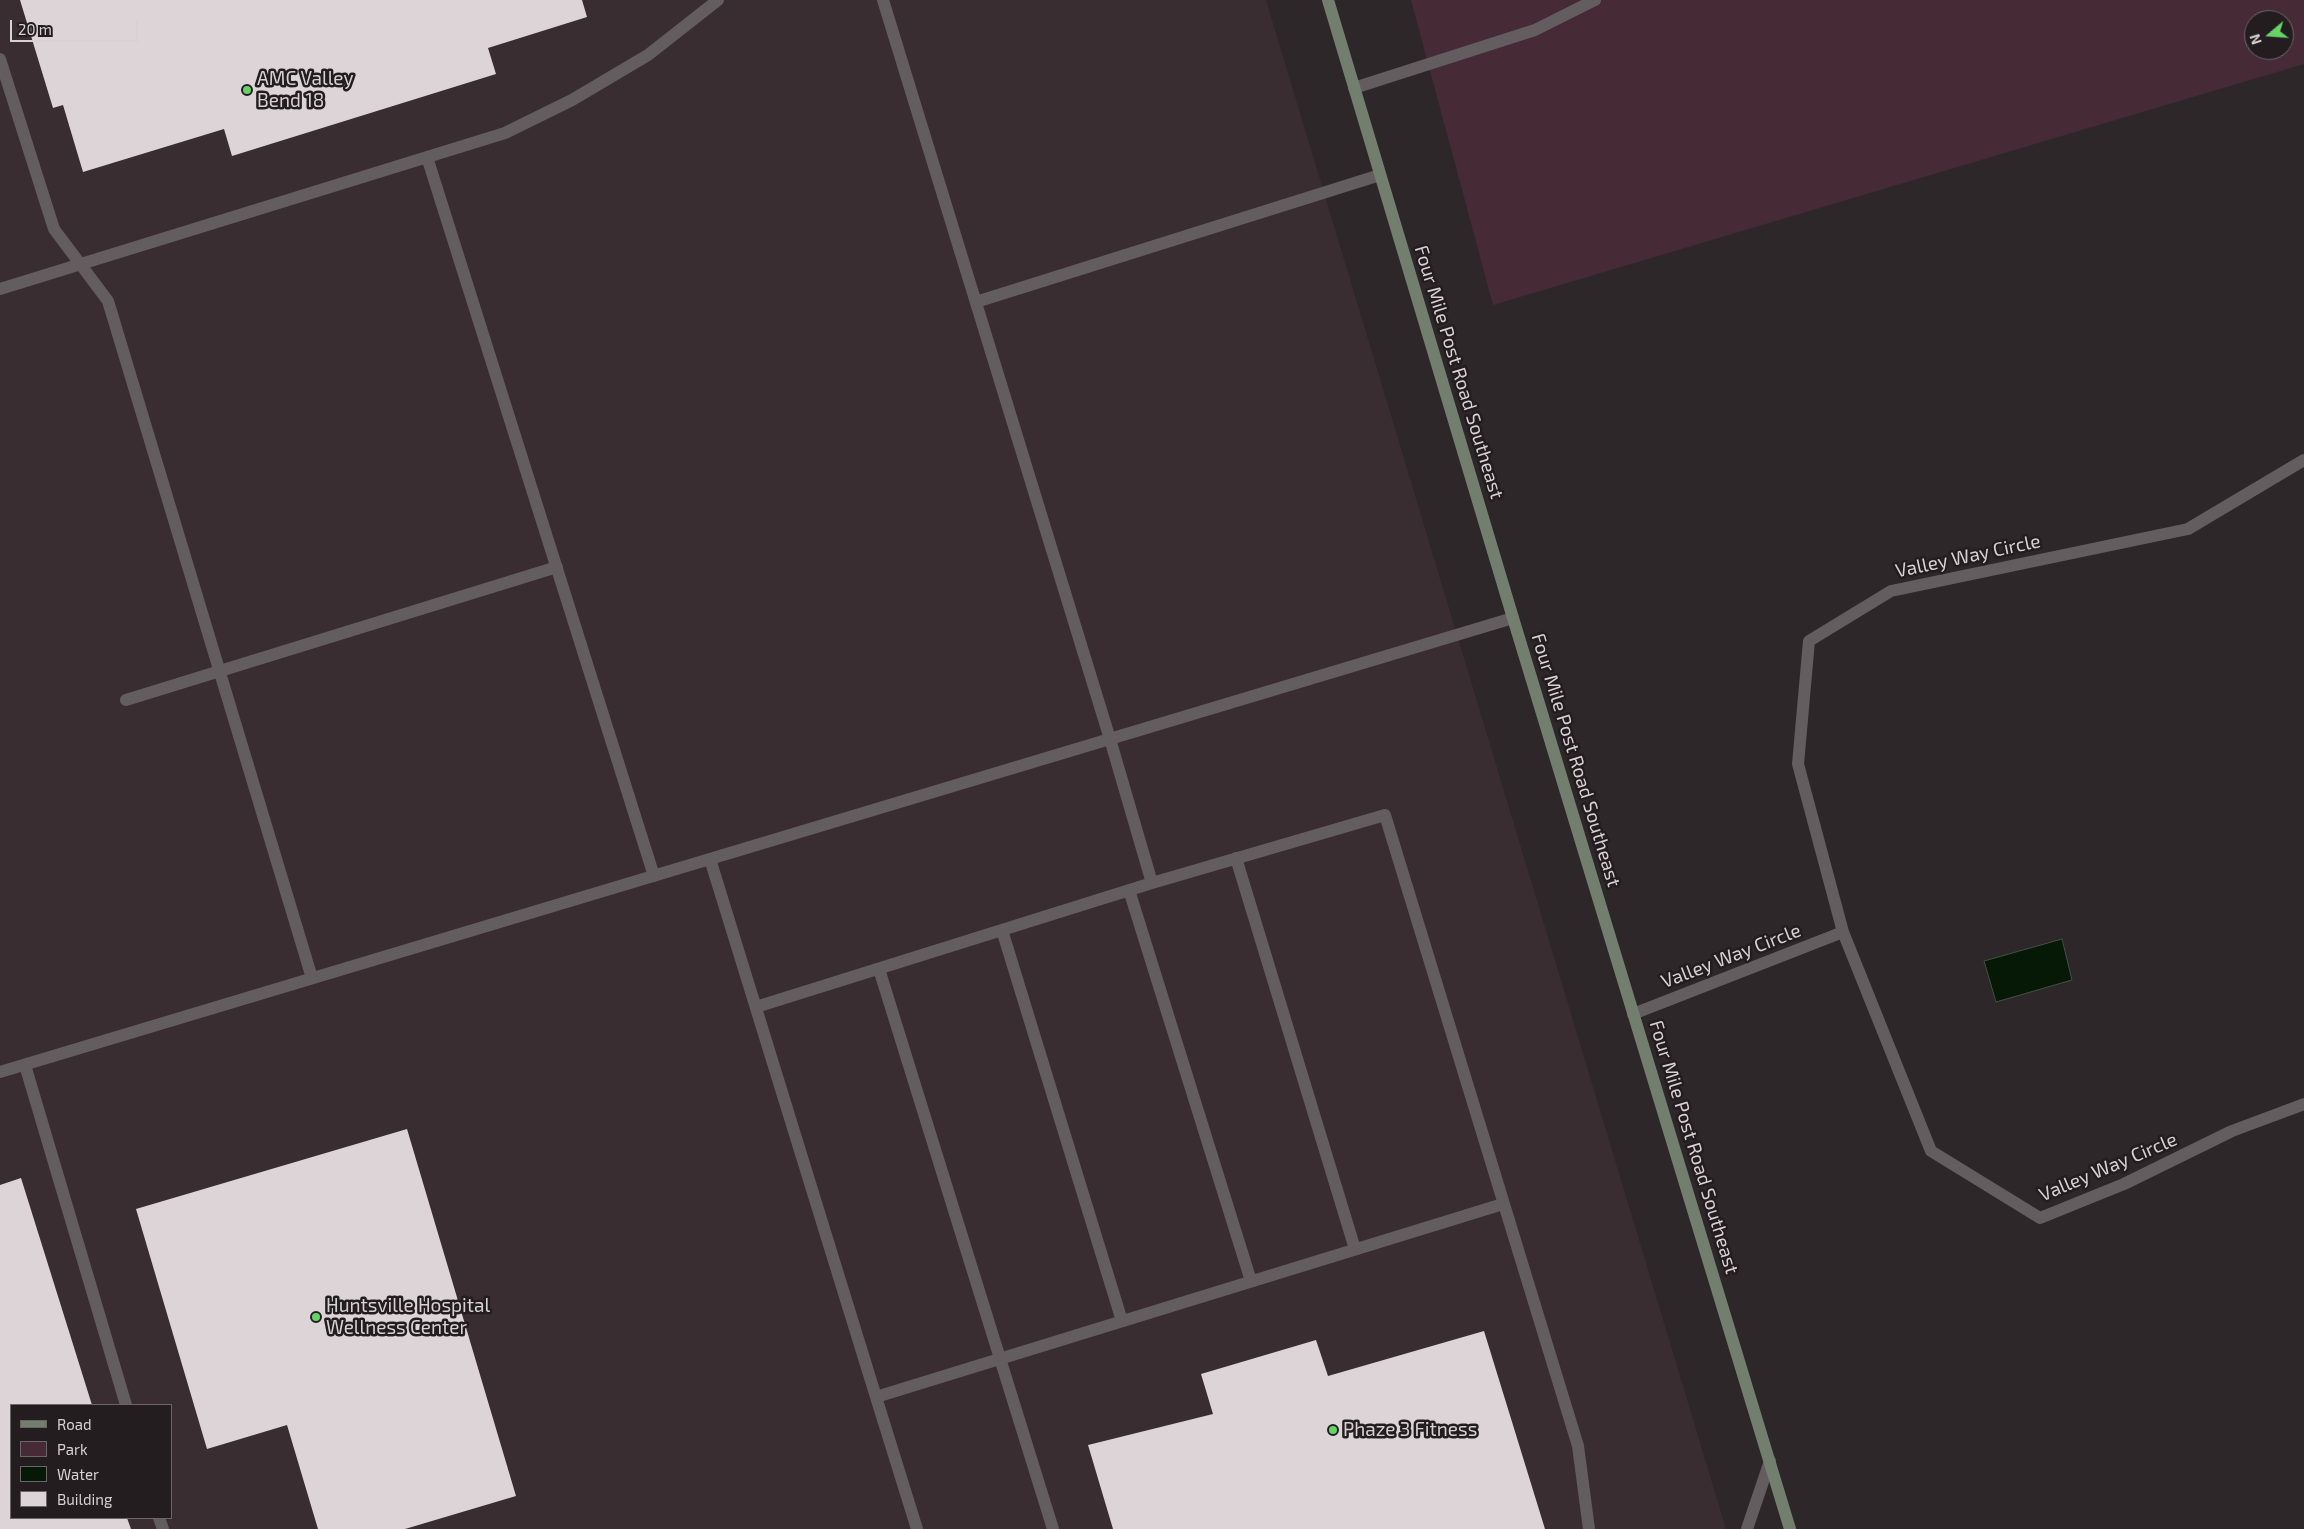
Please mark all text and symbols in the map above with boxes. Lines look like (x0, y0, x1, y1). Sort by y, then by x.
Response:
scale bar (12, 10, 140, 42)
north arrow (2244, 10, 2294, 60)
text: 20 m (18, 20, 52, 38)
text: N (2246, 32, 2265, 47)
place label: AMC Valley Bend 18 (257, 68, 354, 112)
marker: AMC Valley Bend 18 (241, 84, 253, 96)
street label: Four Mile Post Road Southeast (1410, 242, 1508, 502)
street label: Valley Way Circle (1893, 529, 2043, 583)
street label: Four Mile Post Road Southeast (1527, 630, 1625, 890)
street label: Valley Way Circle (1658, 919, 1804, 993)
street label: Four Mile Post Road Southeast (1645, 1017, 1743, 1277)
street label: Valley Way Circle (2036, 1128, 2180, 1206)
place label: Huntsville Hospital Wellness Center (326, 1295, 490, 1339)
marker: Huntsville Hospital Wellness Center (310, 1311, 322, 1323)
legend (10, 1404, 172, 1519)
text: Road (57, 1415, 92, 1433)
place label: Phaze 3 Fitness (1343, 1419, 1477, 1441)
marker: Phaze 3 Fitness (1327, 1424, 1339, 1436)
text: Park (57, 1440, 88, 1458)
text: Water (57, 1465, 99, 1483)
text: Building (57, 1490, 112, 1508)

